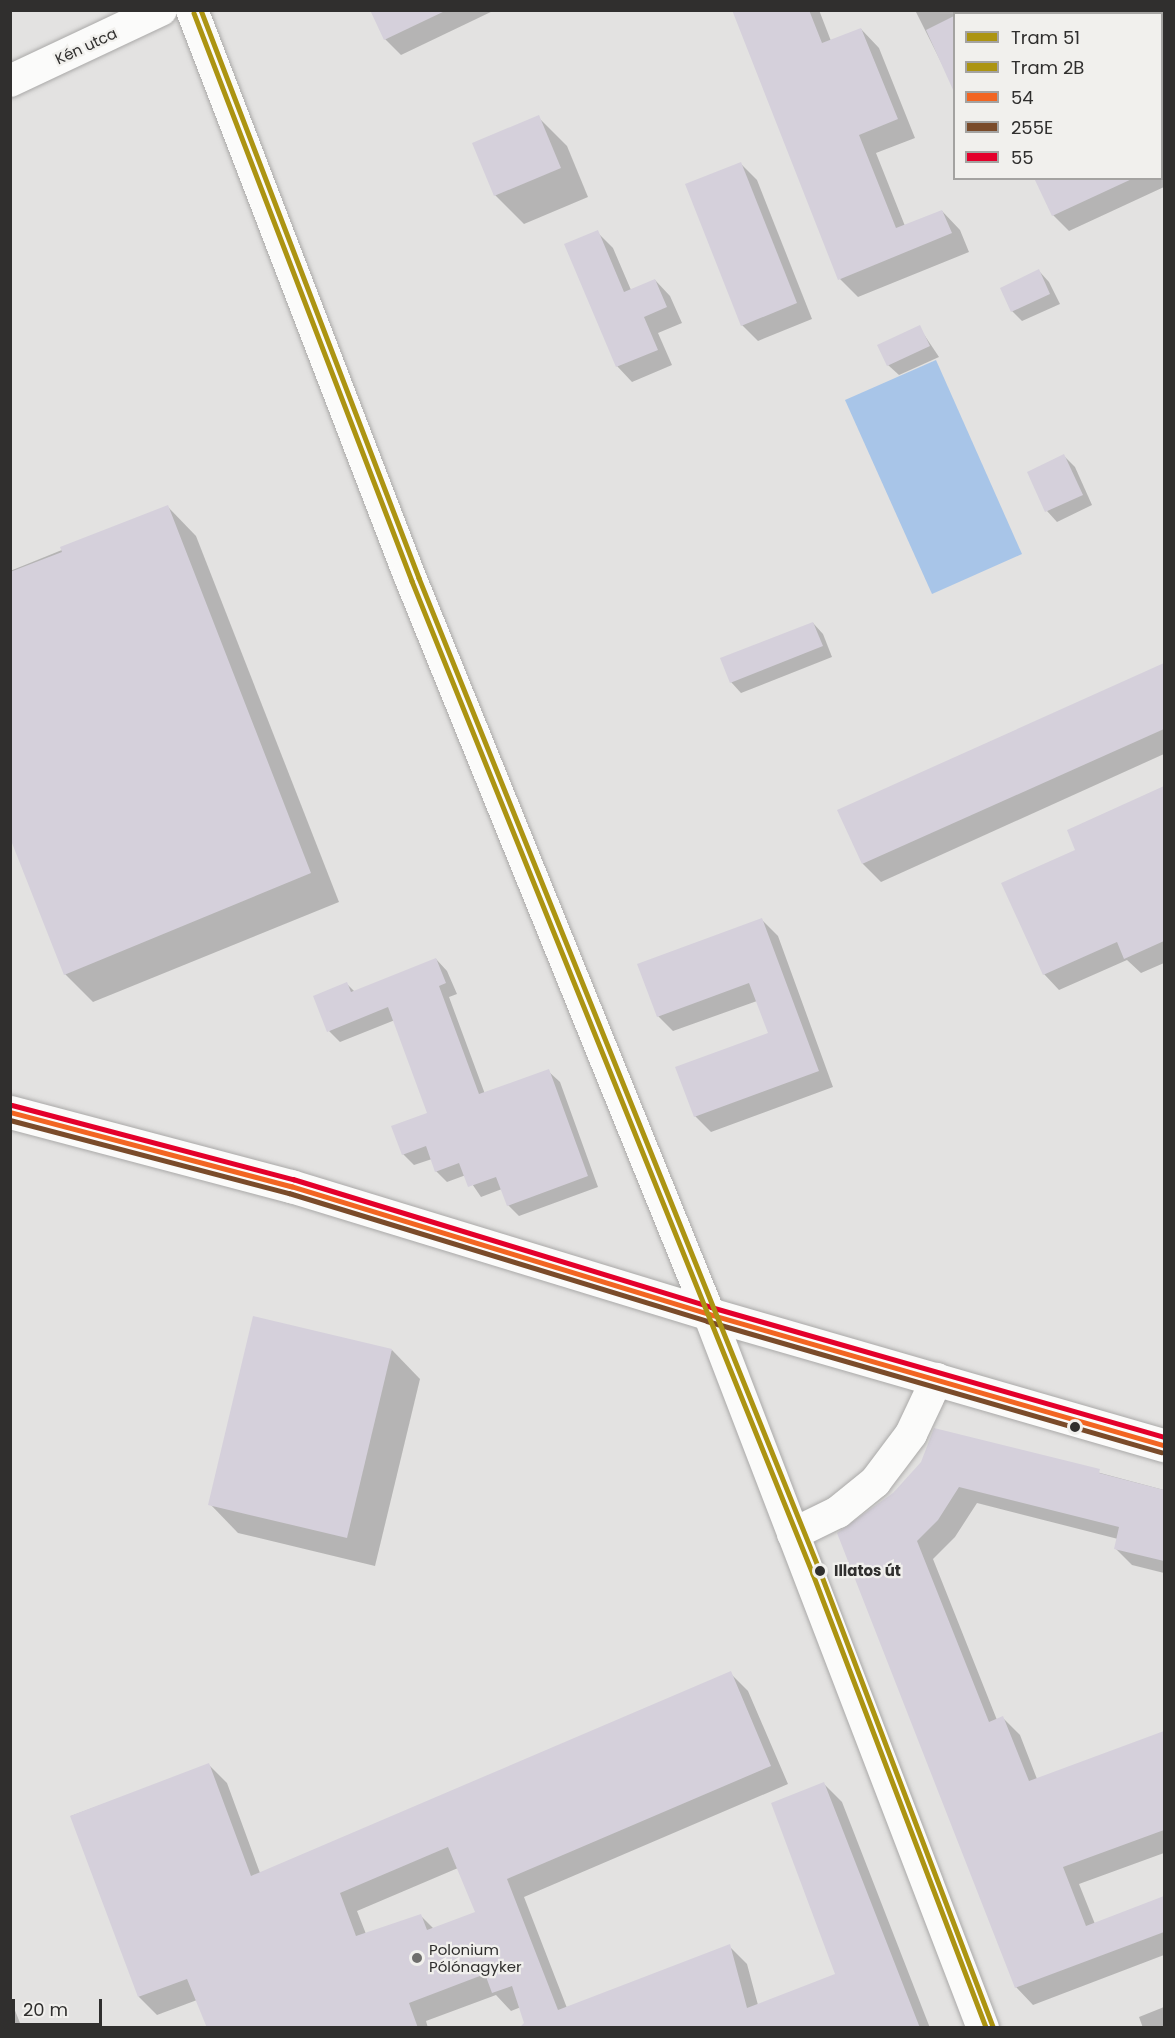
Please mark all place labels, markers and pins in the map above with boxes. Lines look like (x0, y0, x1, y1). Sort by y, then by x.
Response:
unlabelled marker (1069, 1421, 1081, 1433)
marker: Illatos út (811, 1562, 829, 1580)
place label: Illatos út (834, 1562, 901, 1580)
place label: Polonium Pólónagyker (429, 1940, 522, 1975)
marker: Polonium Pólónagyker (410, 1951, 424, 1965)

